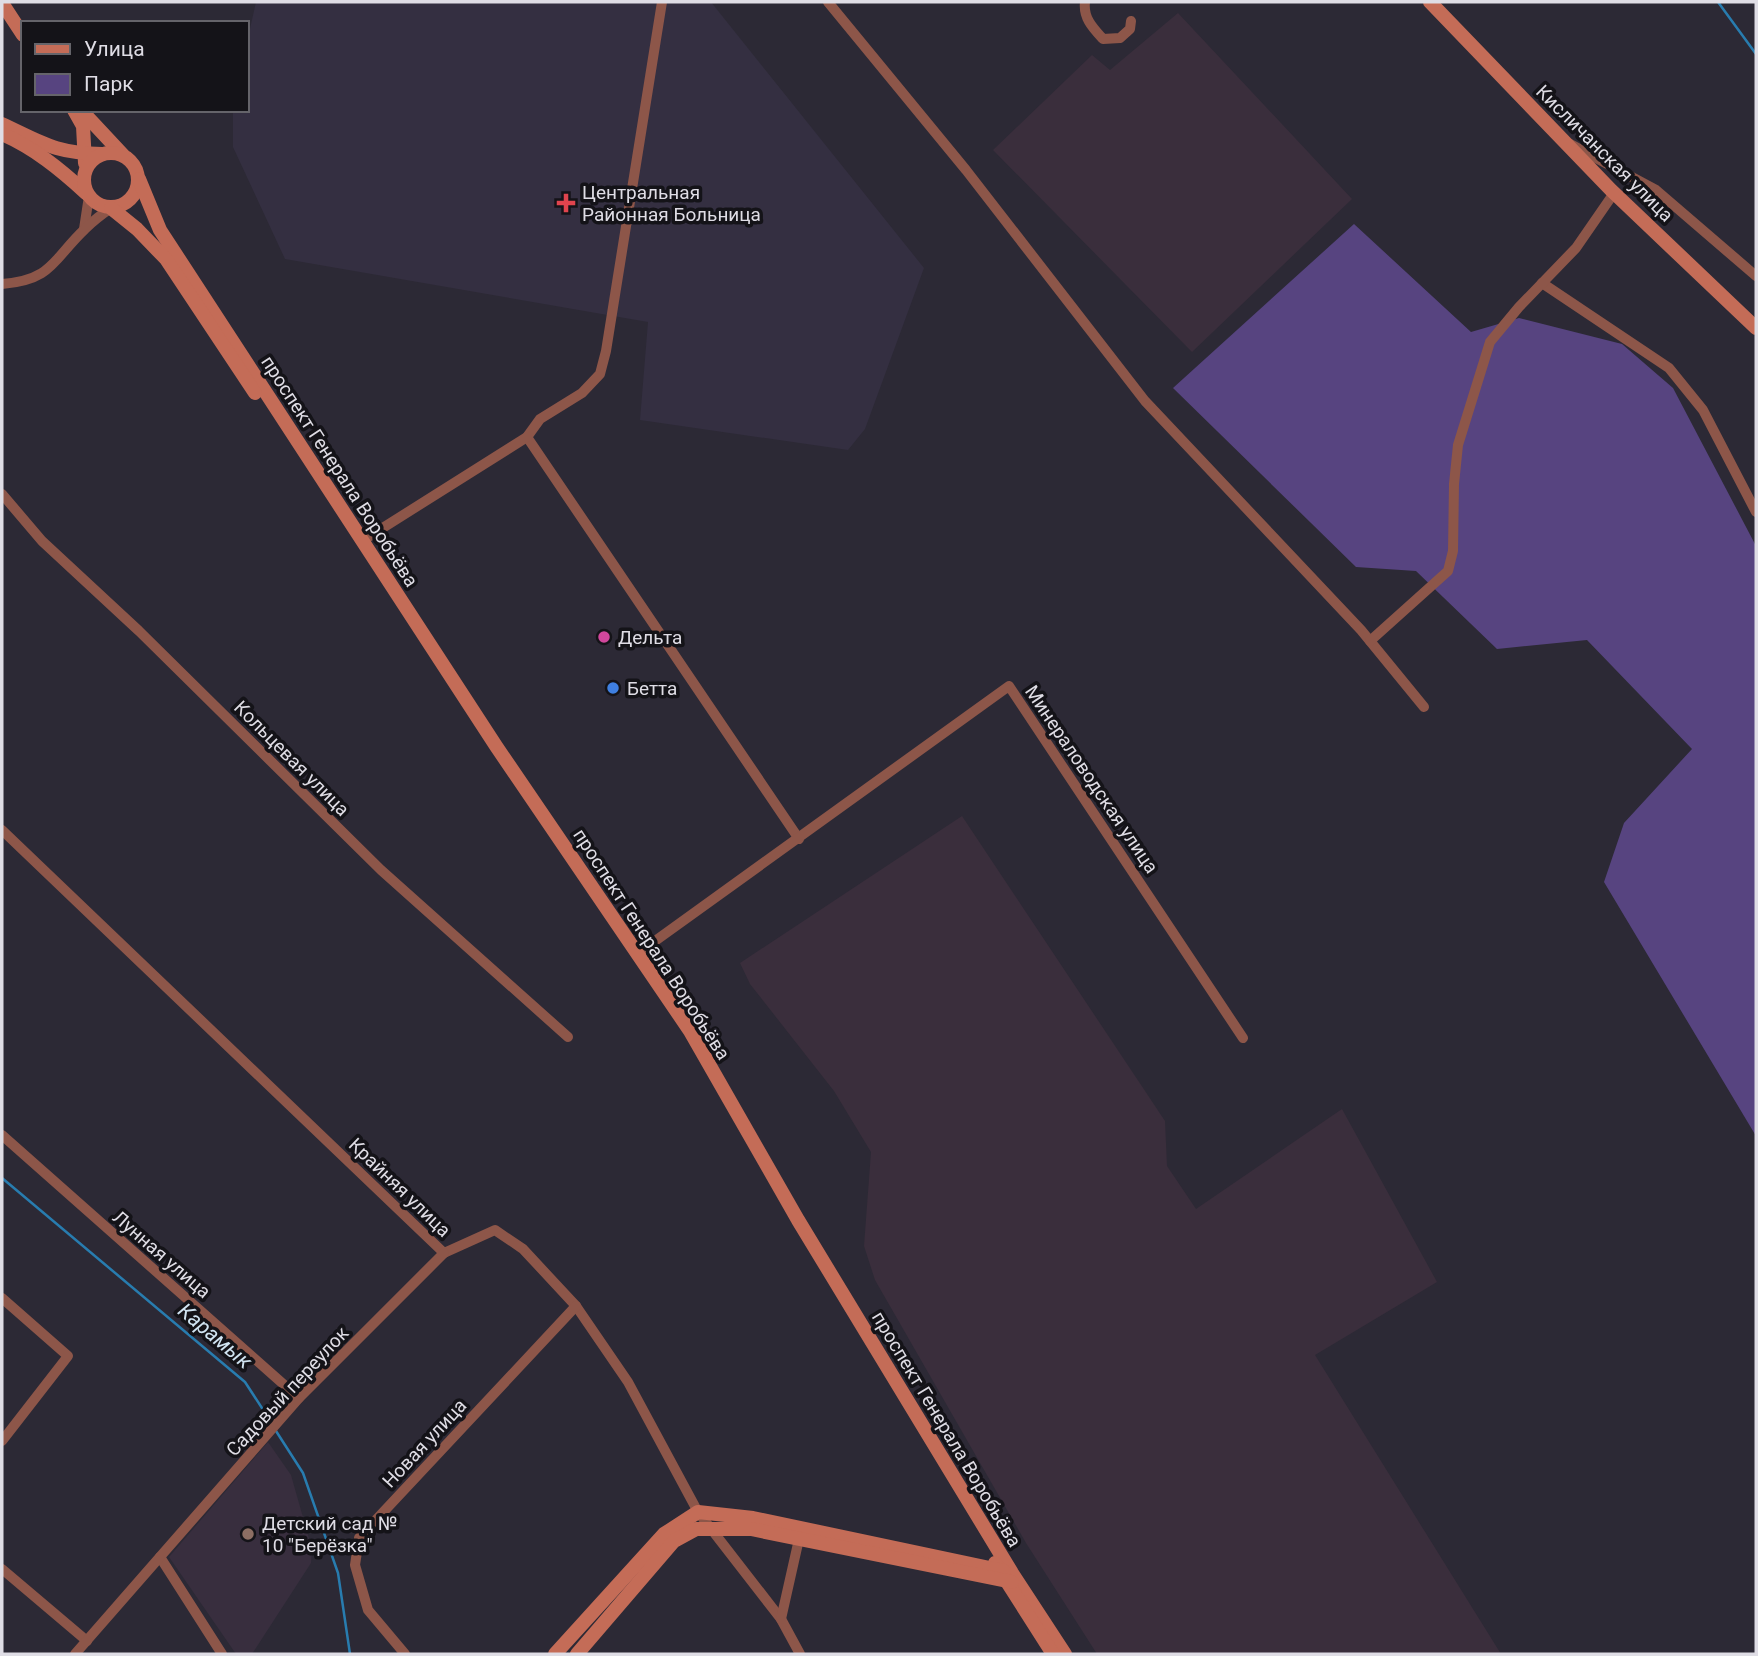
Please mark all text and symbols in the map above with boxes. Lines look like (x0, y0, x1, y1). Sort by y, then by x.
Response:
legend (21, 21, 248, 112)
text: Улица (84, 37, 145, 61)
text: Парк (84, 72, 134, 96)
street label: Кисличанская улица (1531, 80, 1678, 227)
place label: Центральная Районная Больница (582, 181, 761, 226)
marker: Центральная Районная Больница (556, 193, 576, 213)
street label: проспект Генерала Воробьёва (256, 352, 423, 591)
place label: Дельта (618, 626, 682, 649)
marker: Дельта (596, 629, 612, 645)
place label: Бетта (627, 677, 677, 700)
marker: Бетта (605, 680, 621, 696)
street label: Минераловодская улица (1020, 681, 1163, 878)
street label: Кольцевая улица (229, 696, 354, 821)
street label: проспект Генерала Воробьёва (568, 825, 735, 1064)
street label: Крайняя улица (344, 1133, 455, 1242)
street label: Лунная улица (108, 1206, 215, 1303)
water label: Карамык (173, 1298, 257, 1374)
street label: проспект Генерала Воробьёва (867, 1307, 1026, 1551)
street label: Садовый переулок (221, 1321, 354, 1461)
street label: Новая улица (377, 1394, 471, 1492)
place label: Детский сад № 10 "Берёзка" (262, 1512, 398, 1557)
marker: Детский сад № 10 "Берёзка" (240, 1526, 256, 1542)

